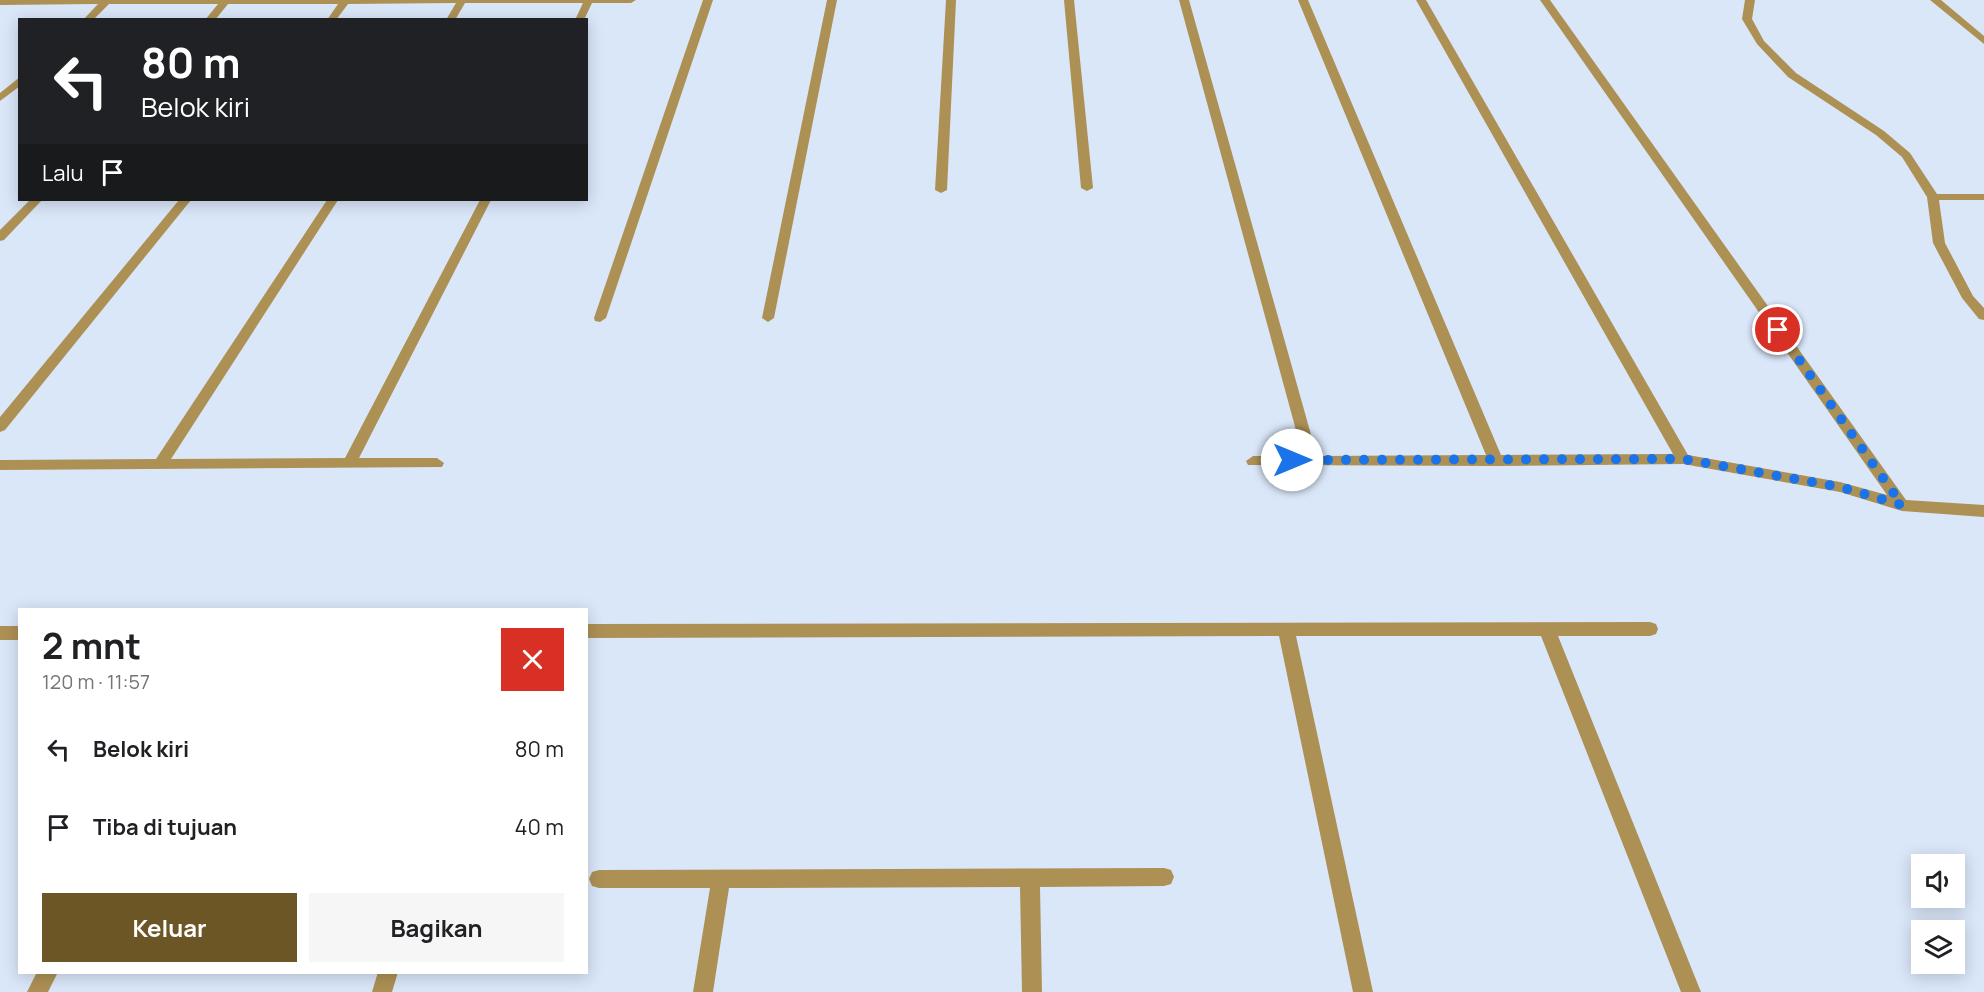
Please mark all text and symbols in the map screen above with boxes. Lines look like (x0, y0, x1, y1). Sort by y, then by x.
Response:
text: 80 m (141, 33, 241, 91)
icon: left (42, 42, 120, 120)
text: Belok kiri (141, 88, 250, 125)
icon: arrive (96, 156, 129, 189)
text: Lalu (42, 158, 84, 188)
pin (1752, 304, 1803, 355)
icon: arrive (1761, 313, 1794, 346)
position arrow (1260, 428, 1324, 492)
text: 2 mnt (42, 621, 141, 670)
button: close (501, 628, 564, 691)
text: 120 m · 11:57 (42, 668, 150, 695)
icon: left (42, 733, 75, 766)
text: Belok kiri (93, 734, 189, 764)
text: 80 m (515, 734, 564, 764)
icon: arrive (42, 811, 75, 844)
text: Tiba di tujuan (93, 812, 237, 842)
text: 40 m (515, 812, 564, 842)
map controls (1911, 854, 1965, 974)
button: sound (1911, 854, 1965, 908)
button: Keluar (42, 893, 297, 962)
button: Bagikan (309, 893, 564, 962)
button: layers (1911, 920, 1965, 974)

